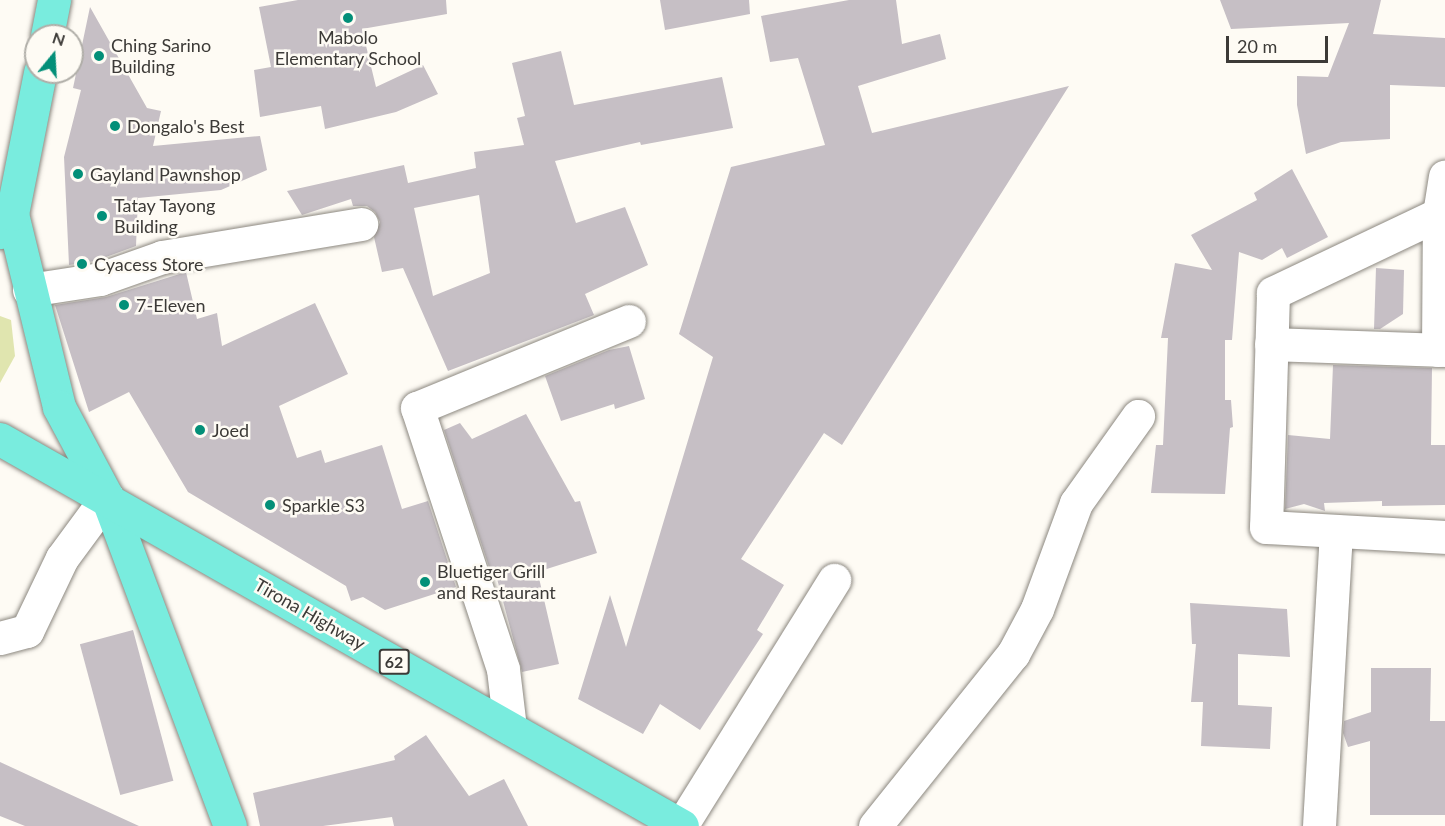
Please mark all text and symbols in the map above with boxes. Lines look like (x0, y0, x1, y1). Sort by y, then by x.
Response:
marker: Mabolo Elementary School (341, 11, 355, 25)
north arrow (24, 24, 84, 84)
scale bar (1229, 24, 1331, 62)
text: N (50, 27, 68, 49)
place label: Mabolo Elementary School (274, 27, 422, 70)
place label: Ching Sarino Building (111, 35, 211, 78)
text: 20 m (1237, 35, 1277, 57)
marker: Ching Sarino Building (92, 49, 106, 63)
place label: Dongalo's Best (127, 115, 244, 137)
marker: Dongalo's Best (108, 119, 122, 133)
place label: Gayland Pawnshop (90, 163, 241, 185)
marker: Gayland Pawnshop (71, 167, 85, 181)
place label: Tatay Tayong Building (114, 195, 216, 238)
marker: Tatay Tayong Building (95, 209, 109, 223)
place label: Cyacess Store (94, 253, 204, 275)
marker: Cyacess Store (75, 257, 89, 271)
place label: 7-Eleven (136, 294, 206, 316)
marker: 7-Eleven (117, 298, 131, 312)
place label: Joed (212, 419, 249, 441)
marker: Joed (193, 423, 207, 437)
place label: Sparkle S3 (282, 494, 365, 516)
marker: Sparkle S3 (263, 498, 277, 512)
place label: Bluetiger Grill and Restaurant (437, 561, 556, 604)
street label: Tirona Highway (251, 574, 369, 654)
marker: Bluetiger Grill and Restaurant (418, 575, 432, 589)
road number: 62 (378, 649, 410, 675)

